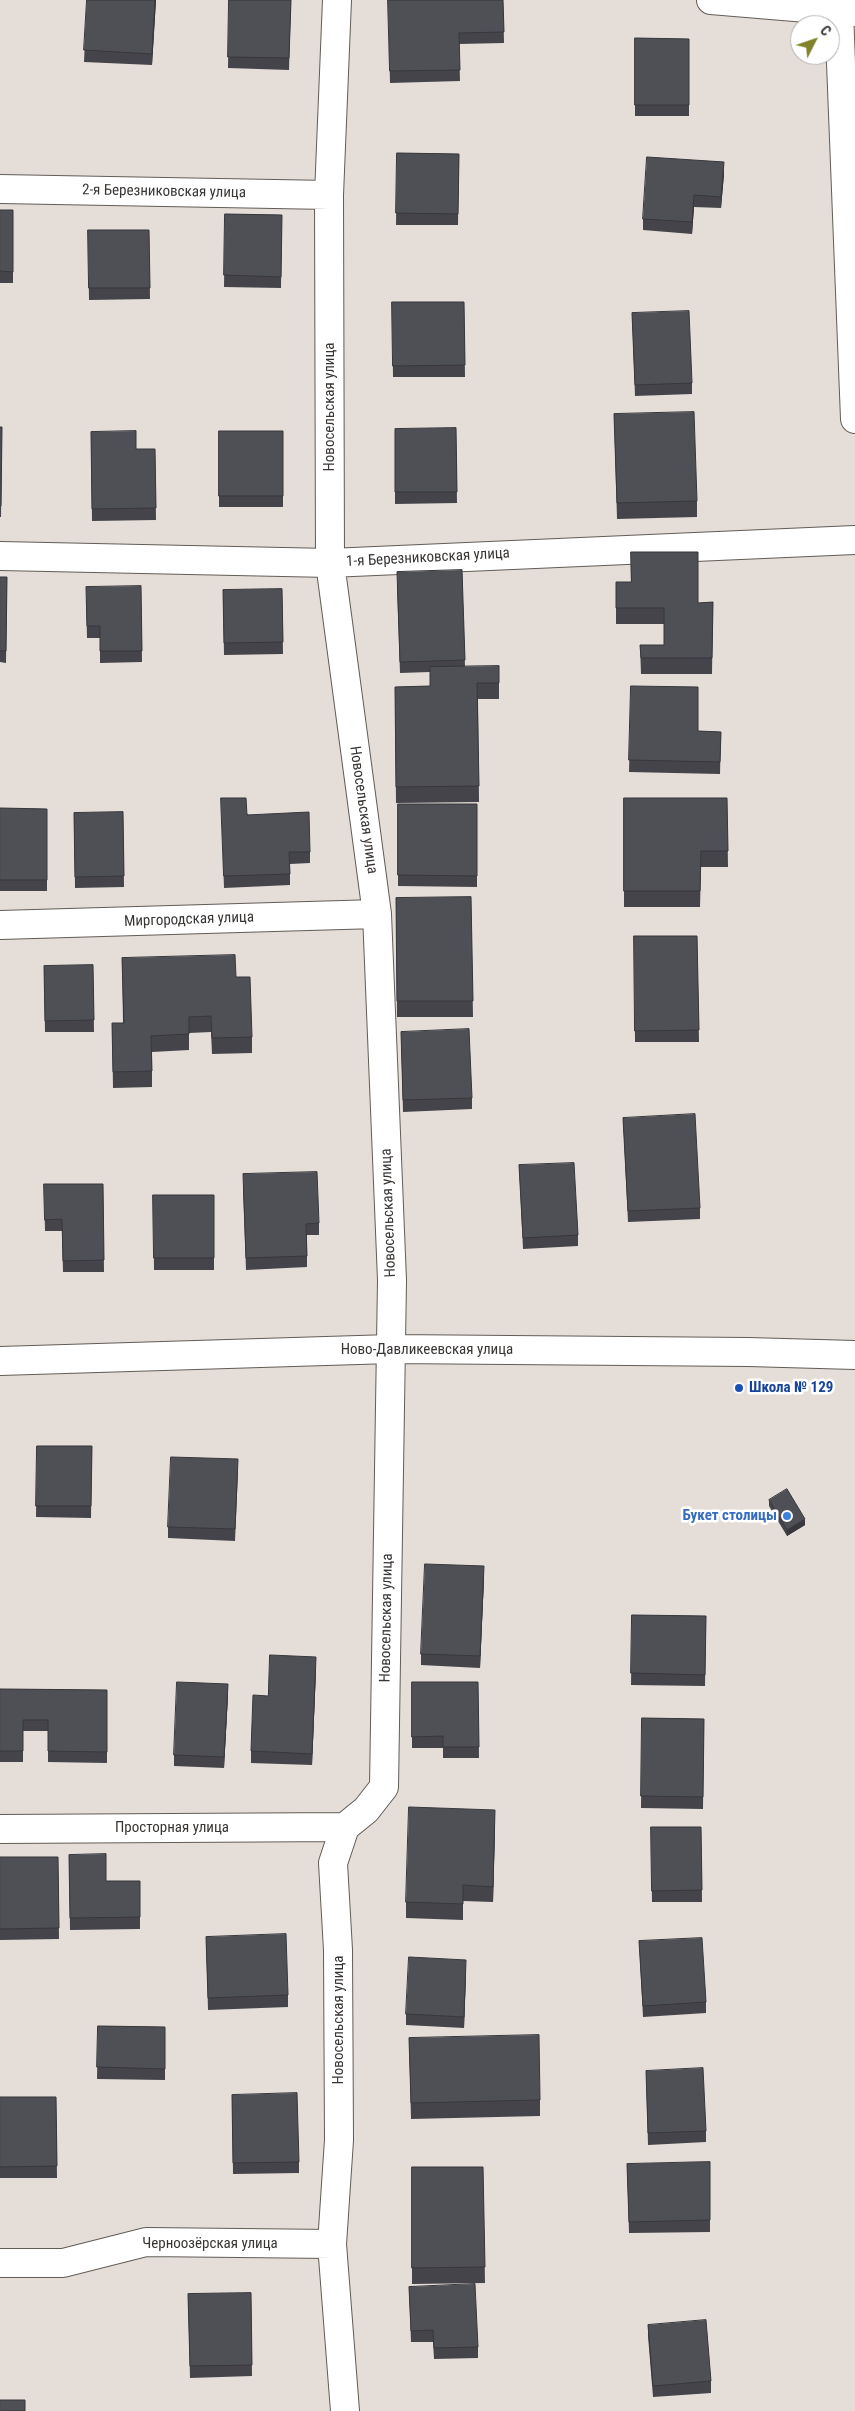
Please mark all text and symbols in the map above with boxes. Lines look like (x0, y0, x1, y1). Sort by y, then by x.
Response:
north arrow (790, 15, 840, 65)
text: С (817, 23, 834, 39)
street label: 2-я Березниковская улица (82, 182, 246, 202)
street label: Новосельская улица (321, 343, 339, 471)
street label: 1-я Березниковская улица (346, 545, 510, 571)
street label: Новосельская улица (345, 745, 381, 875)
street label: Миргородская улица (124, 909, 254, 931)
street label: Новосельская улица (378, 1148, 400, 1278)
street label: Ново-Давликеевская улица (341, 1341, 513, 1359)
place label: Школа № 129 (749, 1379, 833, 1397)
marker: Школа № 129 (733, 1382, 745, 1394)
place label: Букет столицы (682, 1507, 777, 1525)
marker: Букет столицы (781, 1510, 793, 1522)
street label: Новосельская улица (377, 1553, 397, 1683)
street label: Просторная улица (115, 1819, 229, 1837)
street label: Новосельская улица (330, 1956, 348, 2084)
street label: Черноозёрская улица (142, 2235, 278, 2253)

